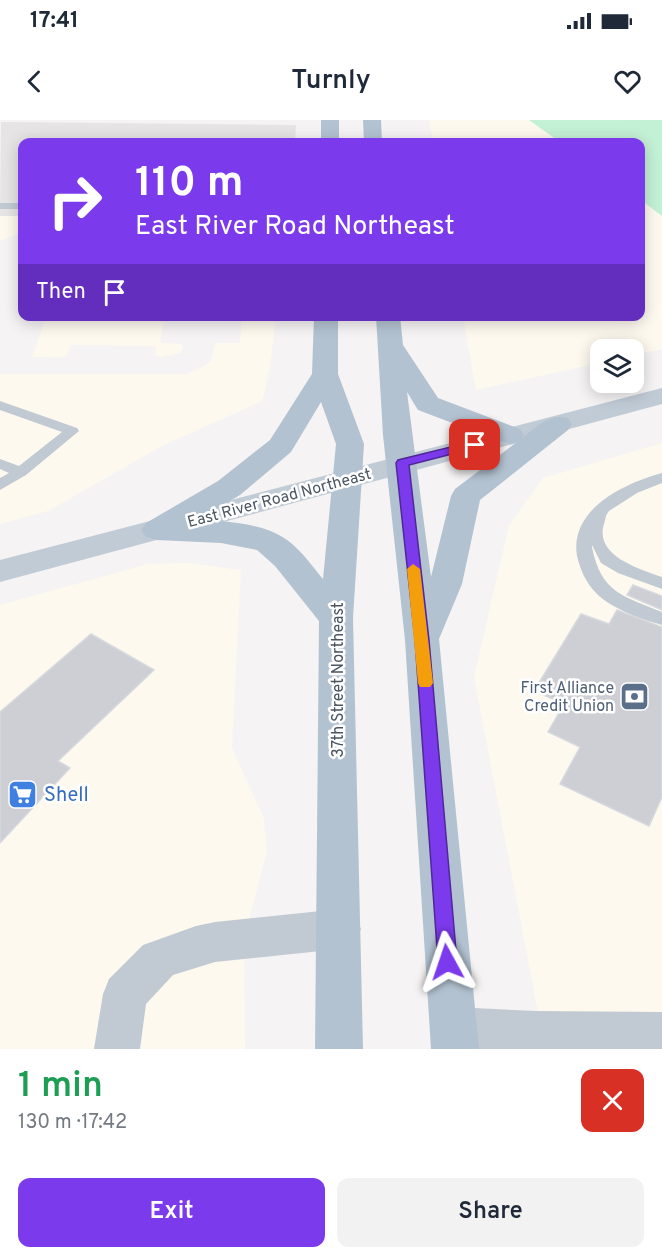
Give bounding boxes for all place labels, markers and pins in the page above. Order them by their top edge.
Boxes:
pin [449,419,500,470]
place label: First Alliance Credit Union [520,679,614,717]
bank icon: First Alliance Credit Union [619,680,651,712]
supermarket icon: Shell [7,778,39,810]
place label: Shell [44,783,89,809]

